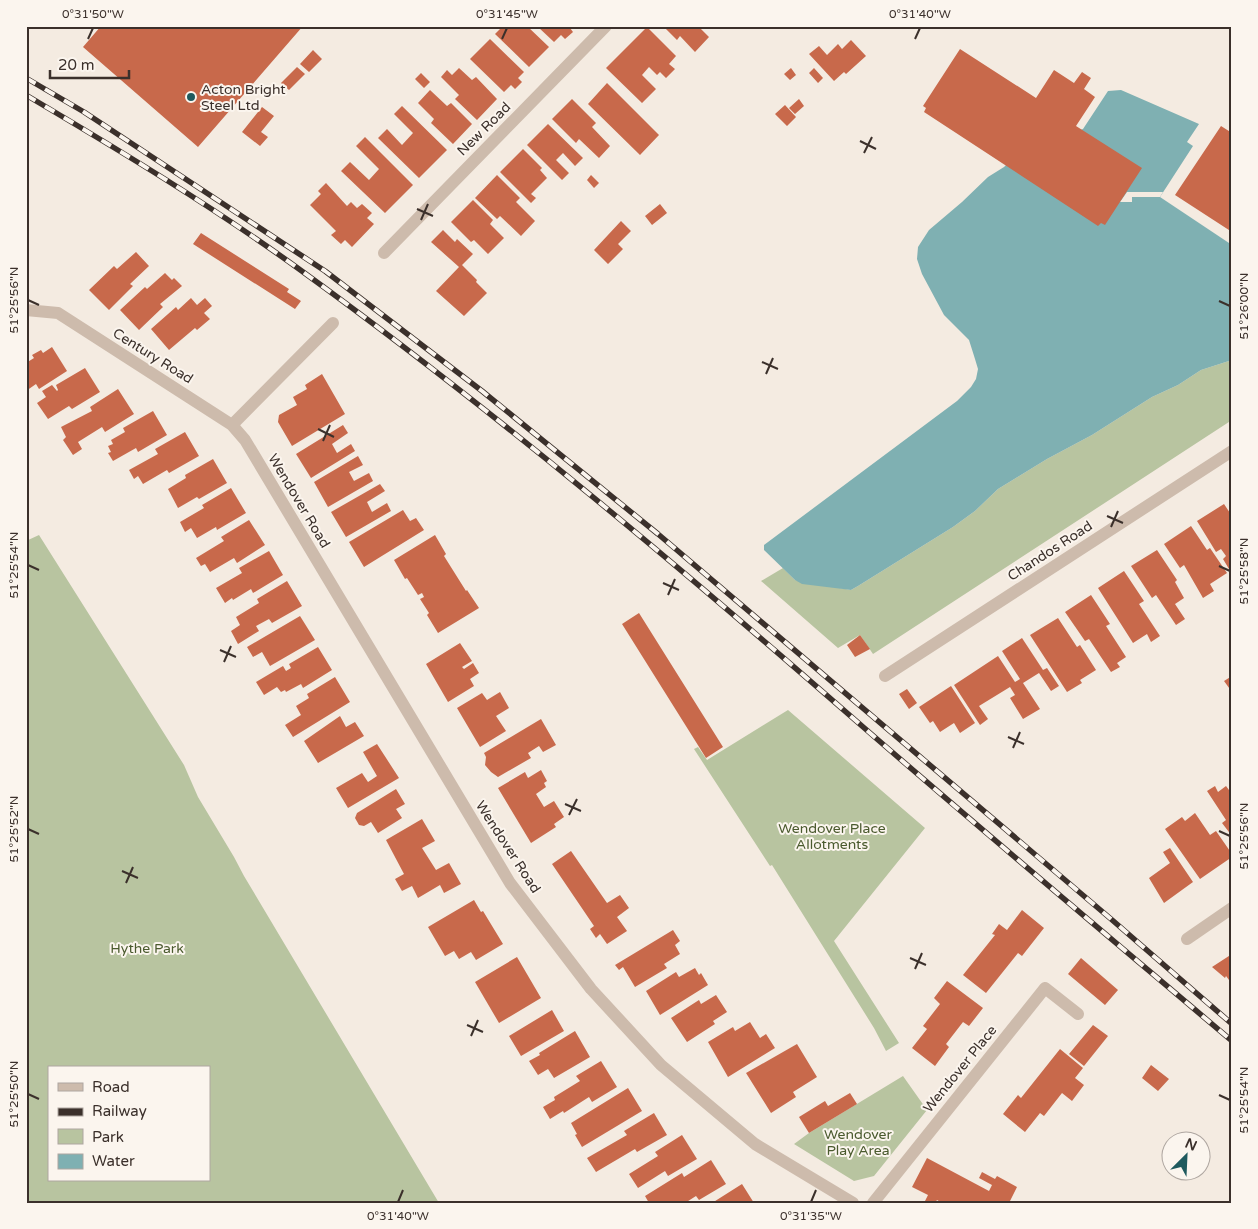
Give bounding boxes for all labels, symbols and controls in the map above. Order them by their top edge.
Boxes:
text: 0°31'50"W [62,7,124,21]
text: 0°31'45"W [476,7,538,21]
text: 0°31'40"W [889,7,951,21]
scale bar [50,48,129,80]
text: 20 m [58,56,95,74]
place label: Acton Bright Steel Ltd [201,81,286,114]
marker: Acton Bright Steel Ltd [185,91,197,103]
street label: New Road [454,99,514,159]
text: 51°25'56"N [7,267,21,334]
text: 51°26'00"N [1237,273,1251,340]
street label: Century Road [110,325,196,387]
street label: Wendover Road [264,451,334,551]
street label: Chandos Road [1004,517,1096,585]
text: 51°25'54"N [7,532,21,599]
text: 51°25'58"N [1237,538,1251,605]
text: 51°25'52"N [7,796,21,863]
street label: Wendover Road [472,798,544,896]
text: 51°25'56"N [1237,803,1251,870]
park label: Wendover Place Allotments [778,820,886,853]
park label: Hythe Park [110,940,184,957]
street label: Wendover Place [920,1022,1000,1116]
text: 51°25'50"N [7,1061,21,1128]
legend [48,1066,210,1182]
text: 51°25'54"N [1237,1067,1251,1134]
text: Road [92,1078,130,1096]
text: Railway [92,1102,147,1120]
park label: Wendover Play Area [824,1126,893,1159]
text: Park [92,1128,124,1146]
north arrow [1160,1132,1210,1182]
text: N [1182,1135,1200,1155]
text: Water [92,1152,135,1170]
text: 0°31'40"W [367,1209,429,1223]
text: 0°31'35"W [780,1209,842,1223]

